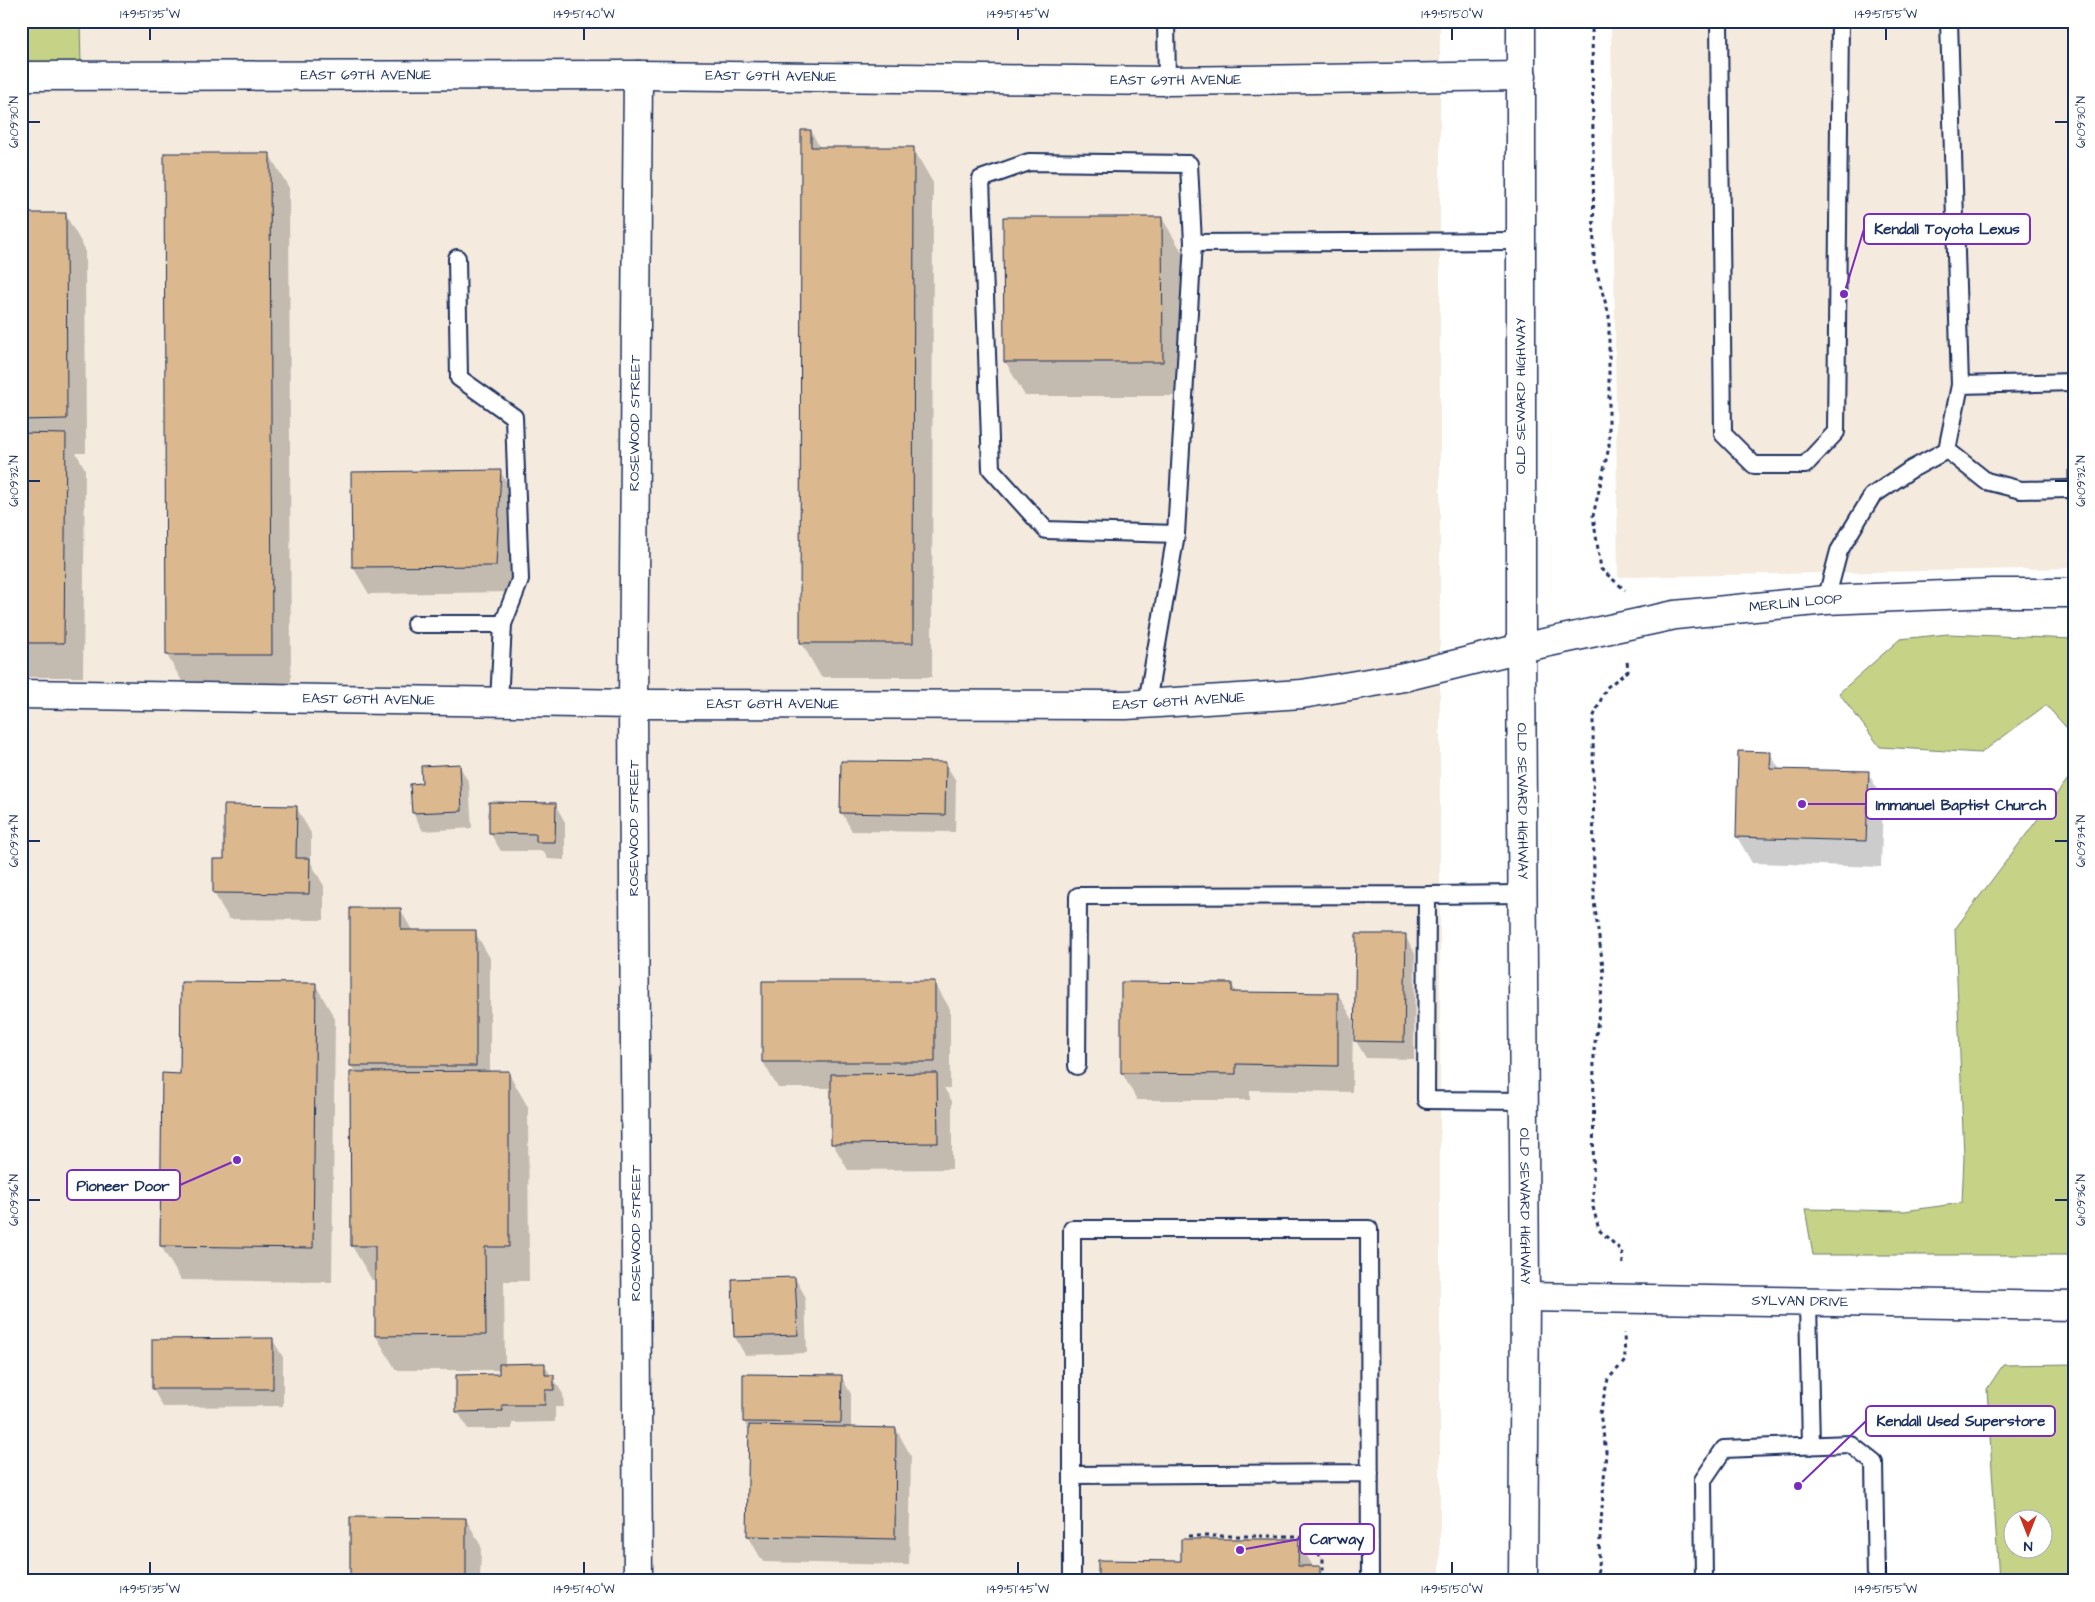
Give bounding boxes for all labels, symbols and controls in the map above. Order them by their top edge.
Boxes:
text: 149°51'35"W [120,6,181,23]
text: 149°51'40"W [553,6,615,23]
text: 149°51'45"W [987,6,1050,23]
text: 149°51'50"W [1421,6,1483,23]
text: 149°51'55"W [1855,6,1918,23]
street label: EAST 69TH AVENUE [300,65,432,86]
street label: EAST 69TH AVENUE [705,66,837,87]
street label: EAST 69TH AVENUE [1110,70,1242,91]
text: 61°09'30"N [6,95,23,148]
text: 61°09'30"N [2073,95,2090,148]
callout: Kendall Toyota Lexus [1864,214,2030,244]
text: Kendall Toyota Lexus [1874,219,2020,241]
street label: OLD SEWARD HIGHWAY [1511,317,1531,474]
street label: ROSEWOOD STREET [625,355,646,491]
text: 61°09'32"N [6,455,23,507]
text: 61°09'32"N [2073,455,2090,507]
street label: MERLIN LOOP [1748,589,1843,618]
street label: EAST 68TH AVENUE [1113,688,1246,715]
street label: EAST 68TH AVENUE [303,689,436,711]
street label: EAST 68TH AVENUE [707,694,840,714]
street label: OLD SEWARD HIGHWAY [1511,723,1532,880]
street label: ROSEWOOD STREET [624,760,644,896]
callout: Immanuel Baptist Church [1866,789,2056,819]
text: Immanuel Baptist Church [1876,795,2047,816]
text: 61°09'34"N [6,814,23,867]
text: 61°09'34"N [2073,814,2090,867]
street label: OLD SEWARD HIGHWAY [1514,1128,1535,1285]
street label: ROSEWOOD STREET [626,1165,646,1301]
callout: Pioneer Door [67,1170,180,1200]
text: 61°09'36"N [6,1174,23,1226]
text: 61°09'36"N [2073,1174,2090,1226]
text: Pioneer Door [76,1176,170,1197]
street label: SYLVAN DRIVE [1752,1291,1849,1312]
callout: Kendall Used Superstore [1866,1406,2055,1436]
text: Kendall Used Superstore [1877,1411,2045,1432]
north arrow [2002,1510,2052,1560]
callout: Carway [1300,1524,1374,1554]
text: Carway [1310,1529,1365,1551]
text: N [2023,1536,2032,1556]
text: 149°51'35"W [120,1581,181,1598]
text: 149°51'40"W [553,1581,615,1598]
text: 149°51'45"W [987,1581,1050,1598]
text: 149°51'50"W [1421,1581,1483,1598]
text: 149°51'55"W [1855,1581,1918,1598]

